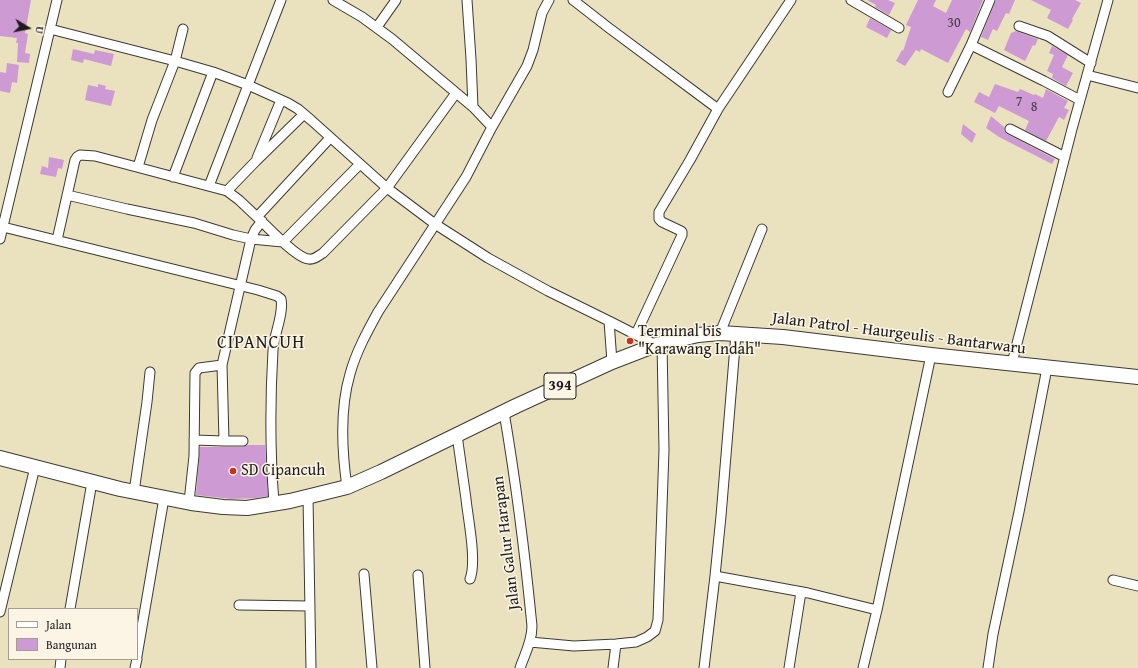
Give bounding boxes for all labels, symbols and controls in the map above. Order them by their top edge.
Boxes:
north arrow [8,8,48,48]
house number: 30 [947,15,961,31]
text: U [31,25,48,35]
house number: 7 [1016,94,1022,110]
house number: 8 [1031,99,1037,115]
street label: Jalan Patrol - Haurgeulis - Bantarwaru [771,309,1027,359]
place label: Terminal bis "Karawang Indah" [638,322,761,360]
district label: CIPANCUH [217,332,305,354]
marker: Terminal bis "Karawang Indah" [625,336,635,346]
road number: 394 [544,373,576,399]
place label: SD Cipancuh [241,461,325,481]
marker: SD Cipancuh [228,466,238,476]
street label: Jalan Galur Harapan [489,475,525,611]
legend [8,608,138,660]
text: Jalan [46,616,71,633]
text: Bangunan [46,636,97,653]

